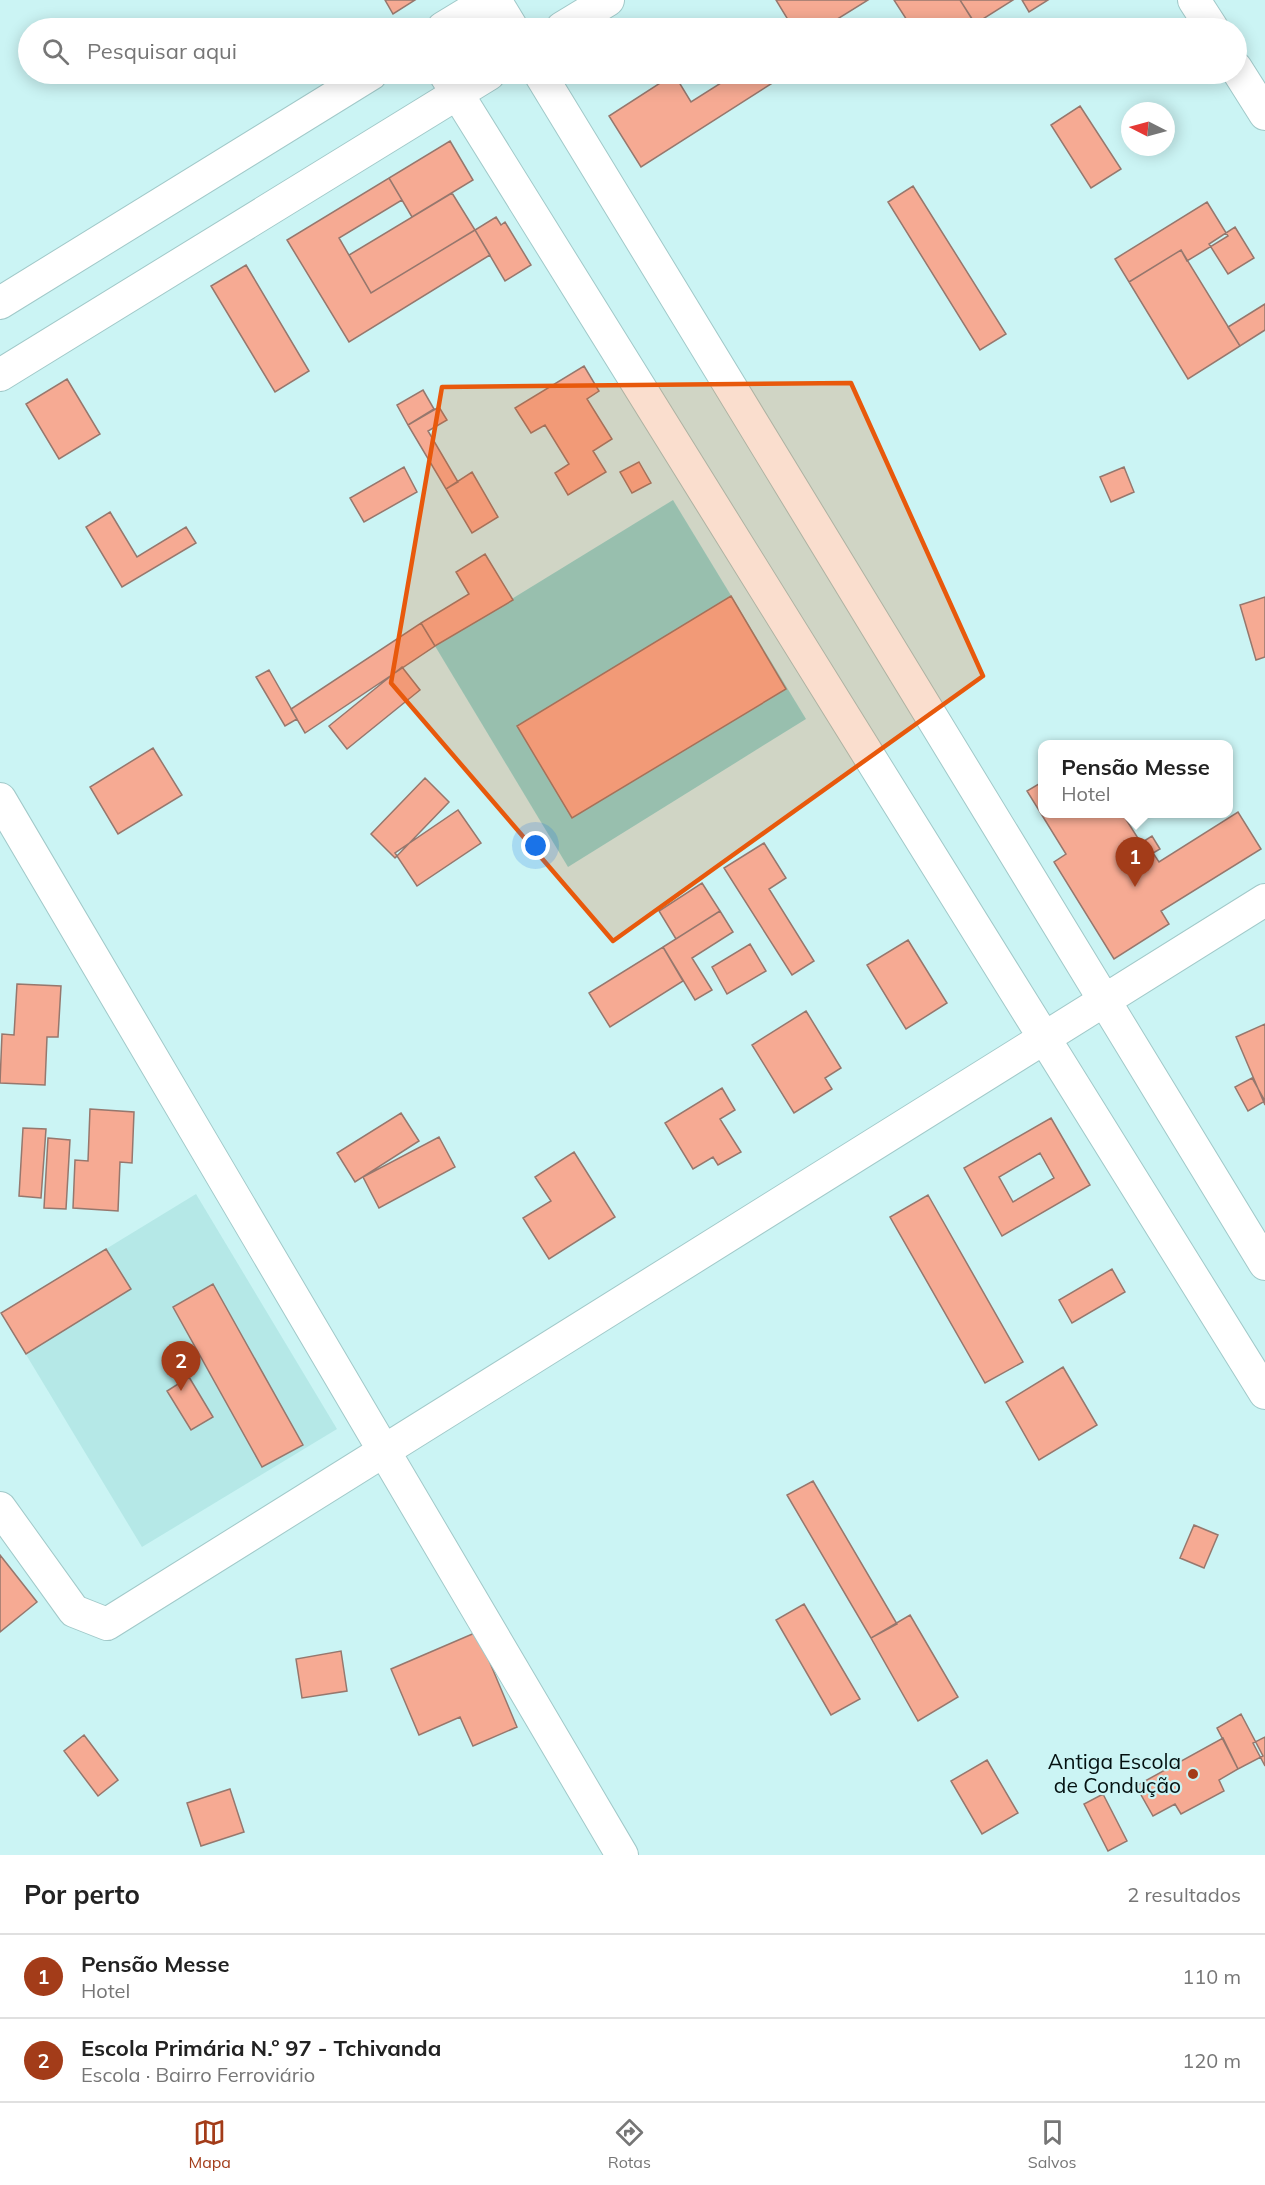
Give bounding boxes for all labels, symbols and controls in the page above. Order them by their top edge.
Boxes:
search box [18,18,1247,84]
icon: search [39,35,72,68]
text: Pesquisar aqui [87,37,237,65]
north arrow [1121,102,1175,156]
popup [1038,740,1233,818]
text: Pensão Messe [1061,753,1210,781]
text: Hotel [1061,781,1110,806]
your location [521,831,550,860]
pin: 1 [1116,838,1154,887]
pin: 2 [162,1342,201,1391]
place label: Antiga Escola de Condução [1048,1748,1181,1798]
marker: Antiga Escola de Condução [1186,1767,1200,1781]
text: Por perto [24,1878,140,1911]
text: 2 resultados [1127,1882,1241,1907]
text: Pensão Messe [81,1950,229,1978]
text: 1 [38,1964,50,1989]
text: 110 m [1182,1964,1241,1989]
text: Hotel [81,1978,130,2003]
text: Escola Primária N.º 97 - Tchivanda [81,2034,441,2062]
text: 2 [38,2048,50,2073]
text: 120 m [1182,2048,1241,2073]
text: Escola · Bairro Ferroviário [81,2062,315,2087]
tab: Mapa [188,2116,231,2172]
tab: Rotas [608,2116,651,2172]
tab: Salvos [1028,2116,1077,2172]

